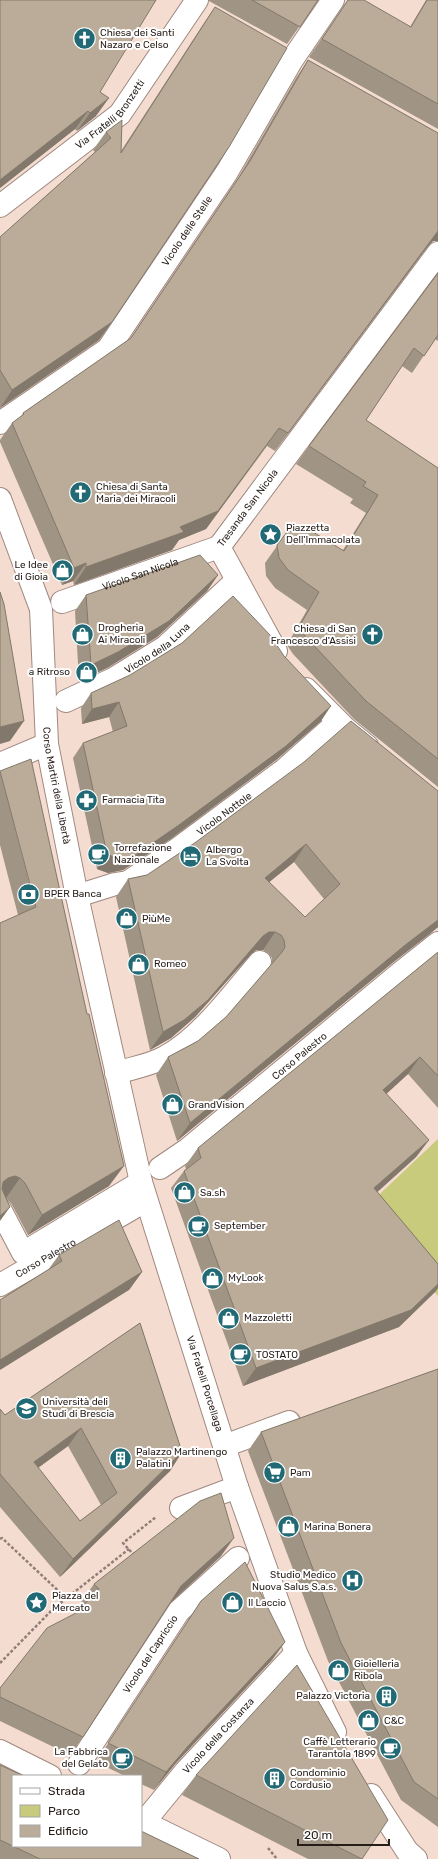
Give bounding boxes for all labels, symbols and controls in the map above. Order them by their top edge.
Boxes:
church icon: Chiesa dei Santi Nazaro e Celso [71,26,97,52]
place label: Chiesa dei Santi Nazaro e Celso [100,27,174,51]
street label: Via Fratelli Bronzetti [73,78,147,152]
street label: Vicolo delle Stelle [160,194,215,268]
street label: Tresanda San Nicola [215,467,281,549]
church icon: Chiesa di Santa Maria dei Miracoli [67,480,93,506]
place label: Chiesa di Santa Maria dei Miracoli [96,481,176,505]
place icon: Piazzetta Dell'Immacolata [257,521,283,547]
place label: Piazzetta Dell'Immacolata [286,522,360,546]
street label: Vicolo San Nicola [101,556,180,593]
shop icon: Le Idee di Gioia [50,558,76,584]
place label: Le Idee di Gioia [14,559,48,583]
shop icon: Drogheria Ai Miracoli [70,621,96,647]
street label: Vicolo della Luna [123,621,193,676]
place label: Drogheria Ai Miracoli [98,622,145,646]
church icon: Chiesa di San Francesco d'Assisi [359,622,385,648]
place label: Chiesa di San Francesco d'Assisi [271,623,356,647]
shop icon: a Ritroso [73,659,99,685]
place label: a Ritroso [29,666,70,678]
street label: Corso Martiri della Libertà [40,727,73,845]
pharmacy icon: Farmacia Tita [73,787,99,813]
street label: Vicolo Nottole [195,790,255,838]
place label: Farmacia Tita [102,794,165,806]
cafe icon: Torrefazione Nazionale [85,841,111,867]
place label: Torrefazione Nazionale [114,842,172,866]
hotel icon: Albergo La Svolta [177,843,203,869]
place label: Albergo La Svolta [206,844,249,868]
bank icon: BPER Banca [15,881,41,907]
place label: BPER Banca [44,888,101,900]
shop icon: PiùMe [114,906,140,932]
place label: PiùMe [142,913,171,925]
shop icon: Romeo [125,951,151,977]
place label: Romeo [154,958,187,970]
street label: Corso Palestro [270,1030,330,1083]
shop icon: GrandVision [160,1092,186,1118]
place label: GrandVision [188,1099,244,1111]
shop icon: Sa.sh [172,1180,198,1206]
place label: Sa.sh [200,1187,225,1199]
cafe icon: September [185,1213,211,1239]
place label: September [214,1220,266,1232]
street label: Corso Palestro [13,1236,78,1281]
shop icon: MyLook [199,1265,225,1291]
place label: MyLook [228,1272,264,1284]
shop icon: Mazzoletti [215,1305,241,1331]
place label: Mazzoletti [244,1312,292,1324]
street label: Via Fratelli Porcellaga [184,1334,225,1433]
cafe icon: TOSTATO [228,1342,254,1368]
place label: TOSTATO [256,1349,298,1361]
school or university icon: Università deli Studi di Brescia [13,1395,39,1421]
place label: Università deli Studi di Brescia [42,1396,114,1420]
building icon: Palazzo Martinengo Palatini [107,1445,133,1471]
place label: Palazzo Martinengo Palatini [136,1446,227,1470]
supermarket icon: Pam [262,1460,288,1486]
place label: Pam [290,1467,311,1479]
shop icon: Marina Bonera [275,1514,301,1540]
place label: Marina Bonera [304,1521,371,1533]
hospital icon: Studio Medico Nuova Salus S.a.s. [339,1568,365,1594]
place label: Studio Medico Nuova Salus S.a.s. [252,1569,336,1593]
place icon: Piazza del Mercato [24,1589,50,1615]
place label: Piazza del Mercato [52,1590,99,1614]
shop icon: Il Laccio [219,1590,245,1616]
place label: Il Laccio [248,1597,286,1609]
street label: Vicolo del Capriccio [121,1613,181,1696]
shop icon: Gioielleria Ribola [325,1657,351,1683]
place label: Gioielleria Ribola [354,1658,399,1682]
building icon: Palazzo Victoria [373,1683,399,1709]
place label: Palazzo Victoria [296,1690,370,1702]
street label: Vicolo della Costanza [181,1696,257,1776]
shop icon: C&C [355,1708,381,1734]
place label: C&C [384,1715,405,1727]
cafe icon: Caffè Letterario Tarantola 1899 [378,1735,404,1761]
place label: Caffè Letterario Tarantola 1899 [303,1736,376,1760]
cafe icon: La Fabbrica del Gelato [110,1745,136,1771]
place label: La Fabbrica del Gelato [54,1746,108,1770]
building icon: Condominio Cordusio [262,1766,288,1792]
place label: Condominio Cordusio [290,1767,346,1791]
legend [12,1775,142,1847]
text: Strada [48,1784,85,1798]
text: Parco [48,1804,80,1818]
scale bar [298,1821,389,1847]
text: Edificio [48,1824,88,1838]
text: 20 m [304,1828,332,1842]

